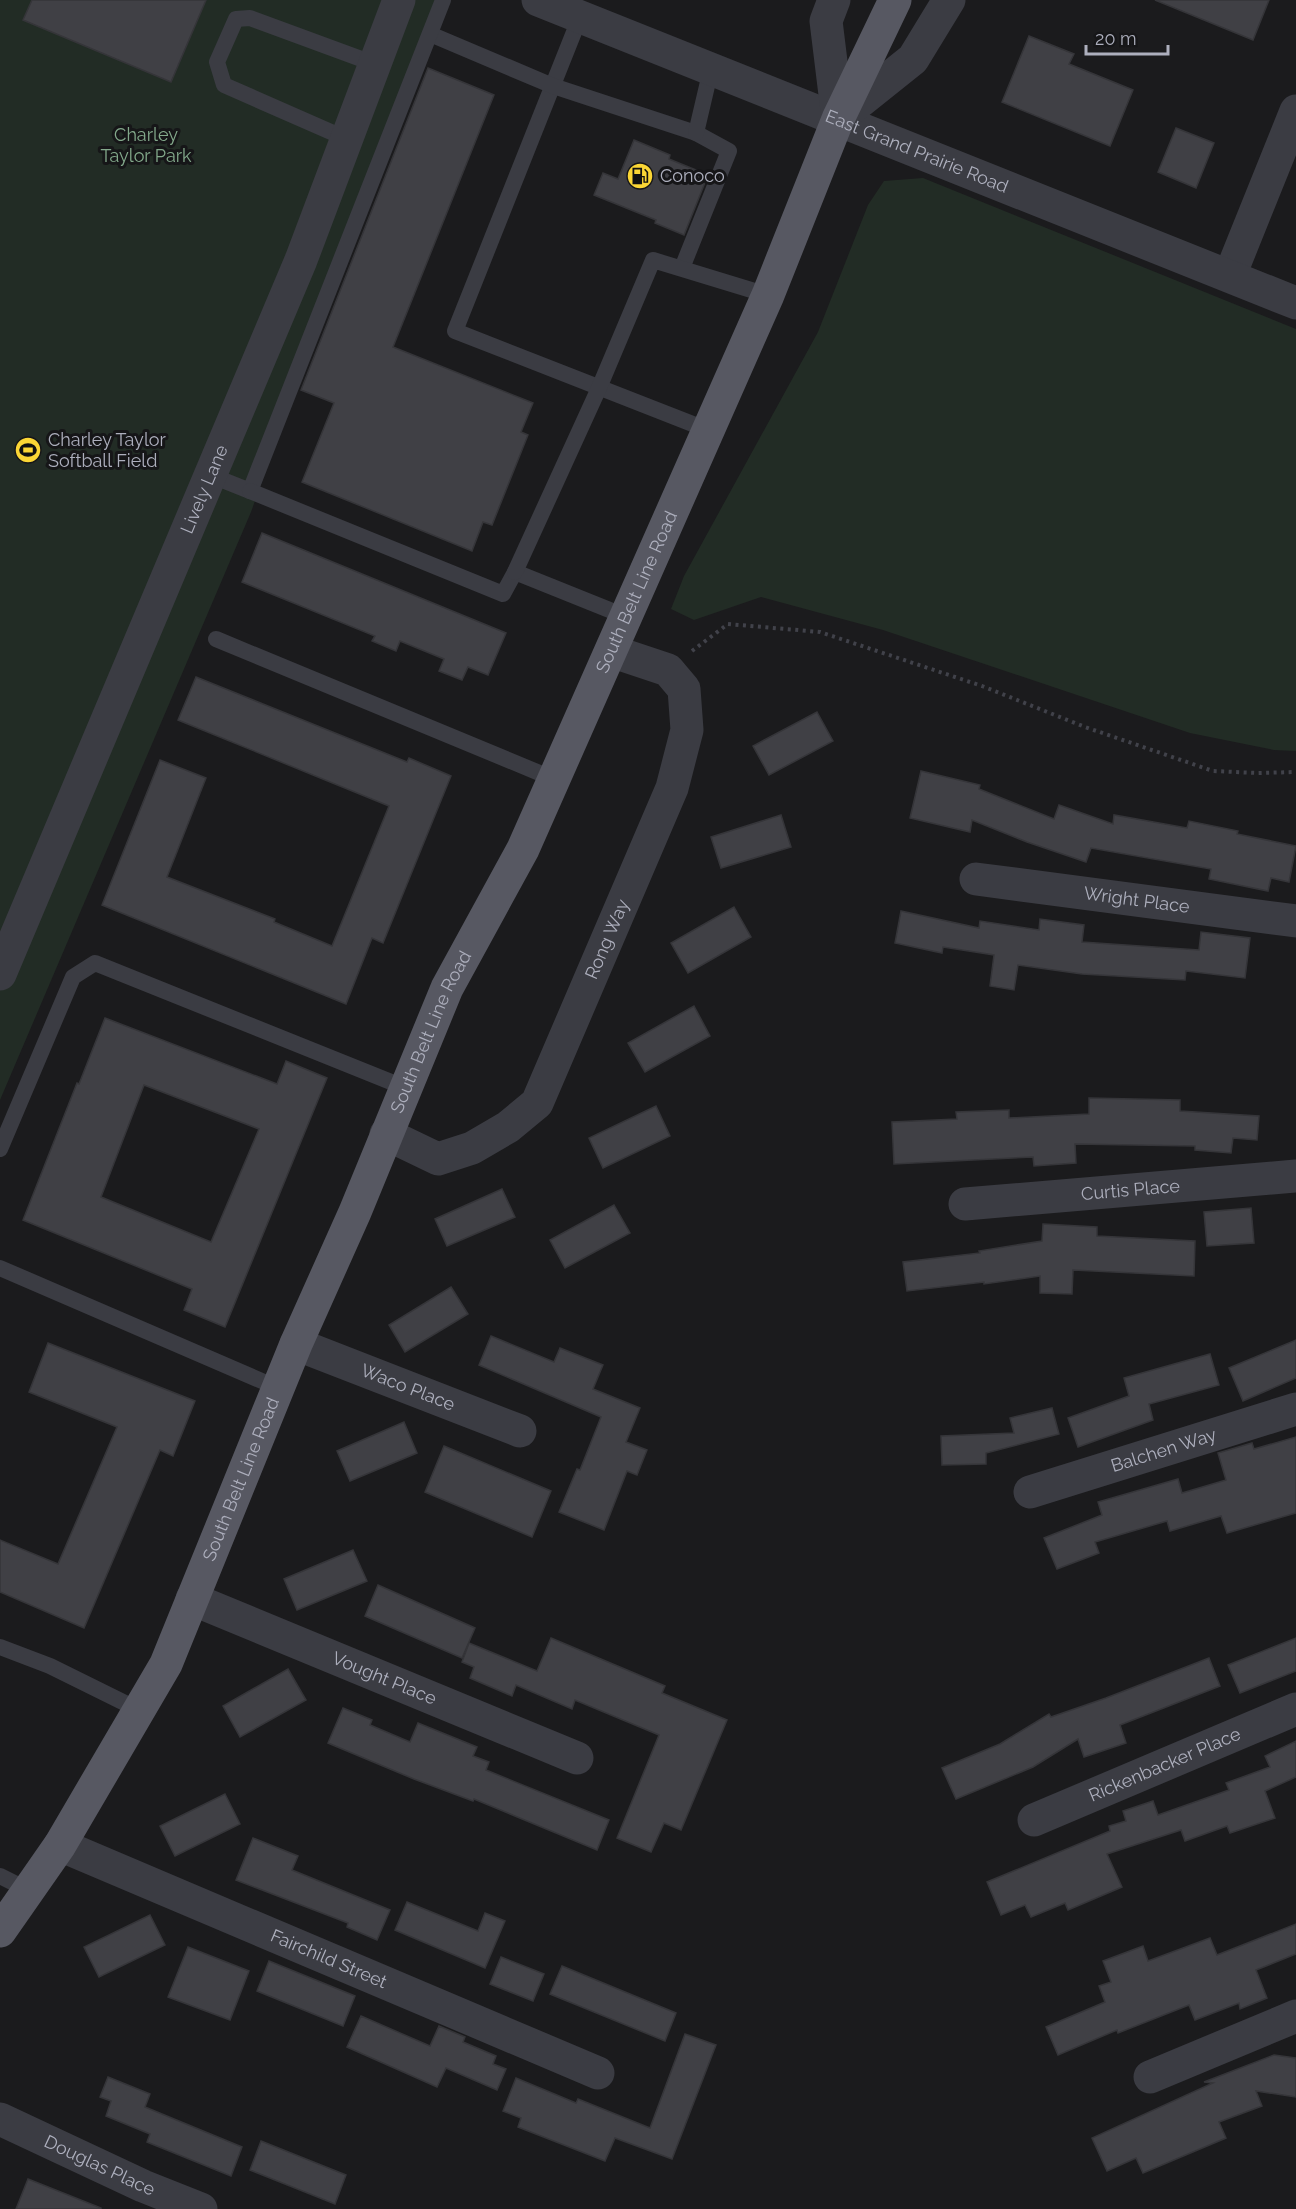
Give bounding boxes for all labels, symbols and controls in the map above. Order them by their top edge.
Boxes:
scale bar [1086,18,1168,56]
text: 20 m [1095,28,1137,49]
street label: East Grand Prairie Road [823,105,1012,197]
park label: Charley Taylor Park [100,124,192,166]
fuel station icon: Conoco [625,161,655,191]
place label: Conoco [660,165,725,186]
place label: Charley Taylor Softball Field [48,429,166,471]
sports icon: Charley Taylor Softball Field [13,435,43,465]
street label: Lively Lane [176,441,232,537]
street label: South Belt Line Road [591,508,681,676]
street label: Wright Place [1082,882,1191,917]
street label: Rong Way [580,896,633,982]
street label: South Belt Line Road [386,947,475,1116]
street label: Curtis Place [1080,1175,1181,1204]
street label: Waco Place [358,1359,458,1415]
street label: South Belt Line Road [198,1394,283,1564]
street label: Balchen Way [1108,1423,1219,1476]
street label: Vought Place [329,1647,440,1709]
street label: Rickenbacker Place [1085,1723,1244,1806]
street label: Fairchild Street [268,1925,390,1992]
street label: Douglas Place [41,2130,159,2200]

